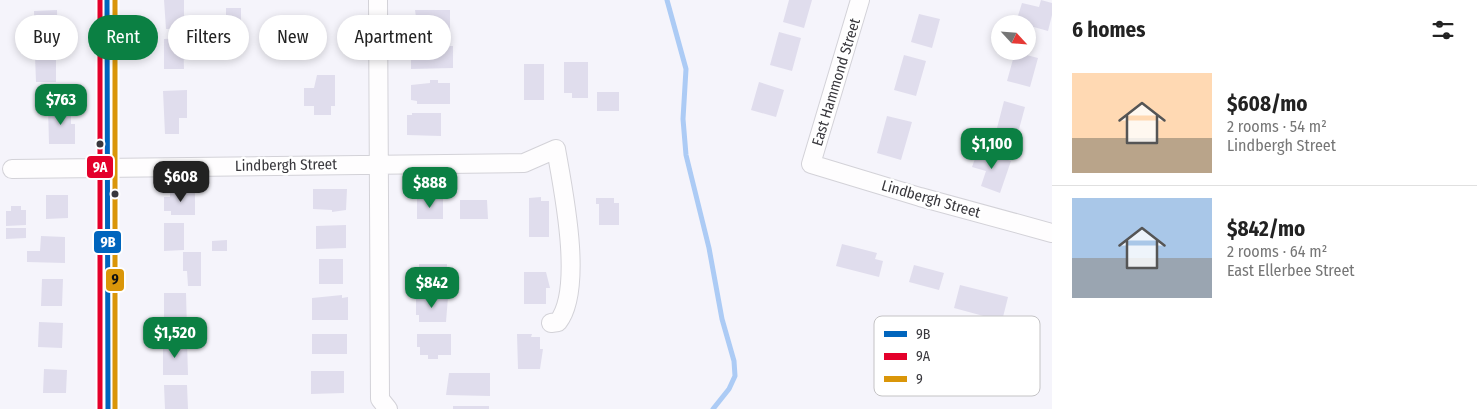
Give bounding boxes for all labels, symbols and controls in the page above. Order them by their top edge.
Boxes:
chip: Buy [15,15,78,60]
chip: Rent [88,15,158,60]
chip: Filters [168,15,249,60]
chip: New [259,15,327,60]
chip: Apartment [337,15,451,60]
north arrow [991,15,1036,60]
map controls [991,15,1036,60]
street label: East Hammond Street [808,16,864,148]
icon: filters [1429,16,1457,44]
text: 6 homes [1072,17,1145,43]
pin: $763 [31,84,91,126]
text: $763 [46,90,76,109]
text: $608/mo [1227,91,1307,117]
icon: home [1112,93,1172,153]
text: 2 rooms · 54 m² [1227,117,1327,136]
pin: $1,100 [951,128,1033,170]
text: $1,100 [972,134,1012,153]
text: Lindbergh Street [1227,136,1336,155]
unlabelled marker [95,139,105,149]
line badge: 9A [86,155,114,179]
street label: Lindbergh Street [235,155,337,175]
text: 9A [93,159,108,176]
pin: $608 [151,160,211,203]
pin: $888 [400,166,460,209]
text: $608 [164,167,198,186]
text: $888 [413,173,447,192]
street label: Lindbergh Street [879,176,983,222]
unlabelled marker [110,189,120,199]
text: $842/mo [1227,216,1305,242]
icon: home [1112,218,1172,278]
line badge: 9B [93,230,122,254]
text: 9B [100,234,116,251]
text: 2 rooms · 64 m² [1227,242,1327,261]
text: East Ellerbee Street [1227,261,1355,280]
pin: $842 [402,266,462,309]
line badge: 9 [105,268,125,292]
text: 9 [111,271,119,288]
text: $842 [416,273,448,292]
pin: $1,520 [134,316,216,359]
legend [874,316,1040,396]
text: $1,520 [154,323,196,342]
text: 9B [916,326,931,343]
text: 9A [916,348,931,365]
text: 9 [916,371,923,388]

